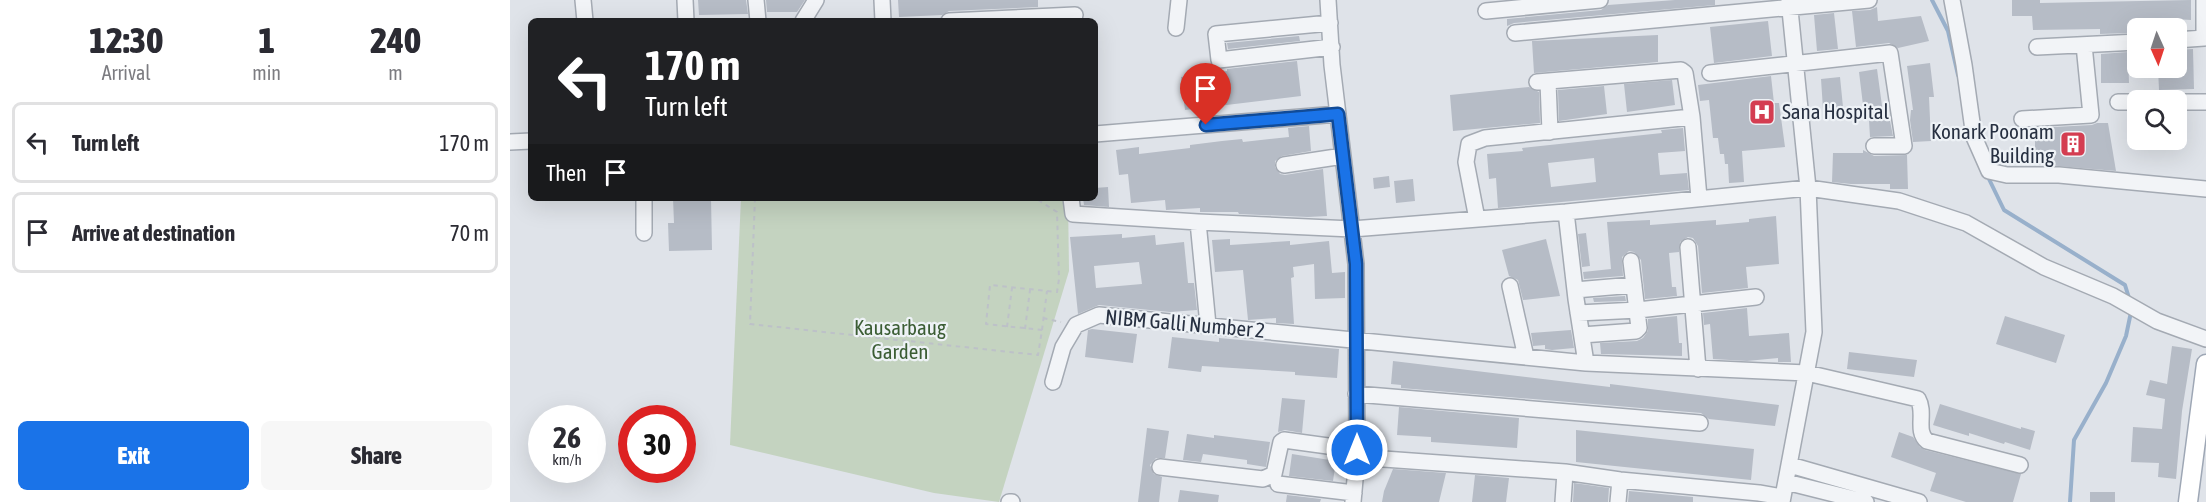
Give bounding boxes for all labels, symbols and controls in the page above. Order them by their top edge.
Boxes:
north arrow [2127,18,2187,78]
map controls [2127,18,2187,150]
text: 12:30 [89,19,163,61]
text: 1 [258,19,275,61]
text: 240 [370,19,421,61]
text: 170 m [645,41,740,89]
icon: left [546,42,624,120]
text: Arrival [102,61,151,84]
text: min [252,61,281,84]
text: m [388,61,403,84]
pin [1180,63,1231,125]
icon: arrive [1189,72,1222,105]
button: search [2127,90,2187,150]
text: Turn left [645,91,728,122]
hospital icon: Sana Hospital [1747,97,1777,127]
place label: Sana Hospital [1782,99,1889,123]
place label: Konark Poonam Building [1931,119,2054,167]
icon: left [21,126,54,159]
building icon: Konark Poonam Building [2058,129,2088,159]
text: Turn left [72,130,139,156]
text: 170 m [439,130,489,156]
icon: arrive [599,156,632,189]
text: Then [546,160,587,186]
icon: arrive [21,216,54,249]
text: Arrive at destination [72,220,235,246]
text: 70 m [449,220,489,246]
street label: NIBM Galli Number 2 [1104,304,1266,342]
park label: Kausarbaug Garden [854,315,946,363]
speed limit sign: 30 [618,405,696,483]
position arrow [1325,418,1389,482]
text: 26 [553,420,581,454]
button: Exit [18,421,249,490]
button: Share [261,421,492,490]
text: km/h [552,451,582,468]

